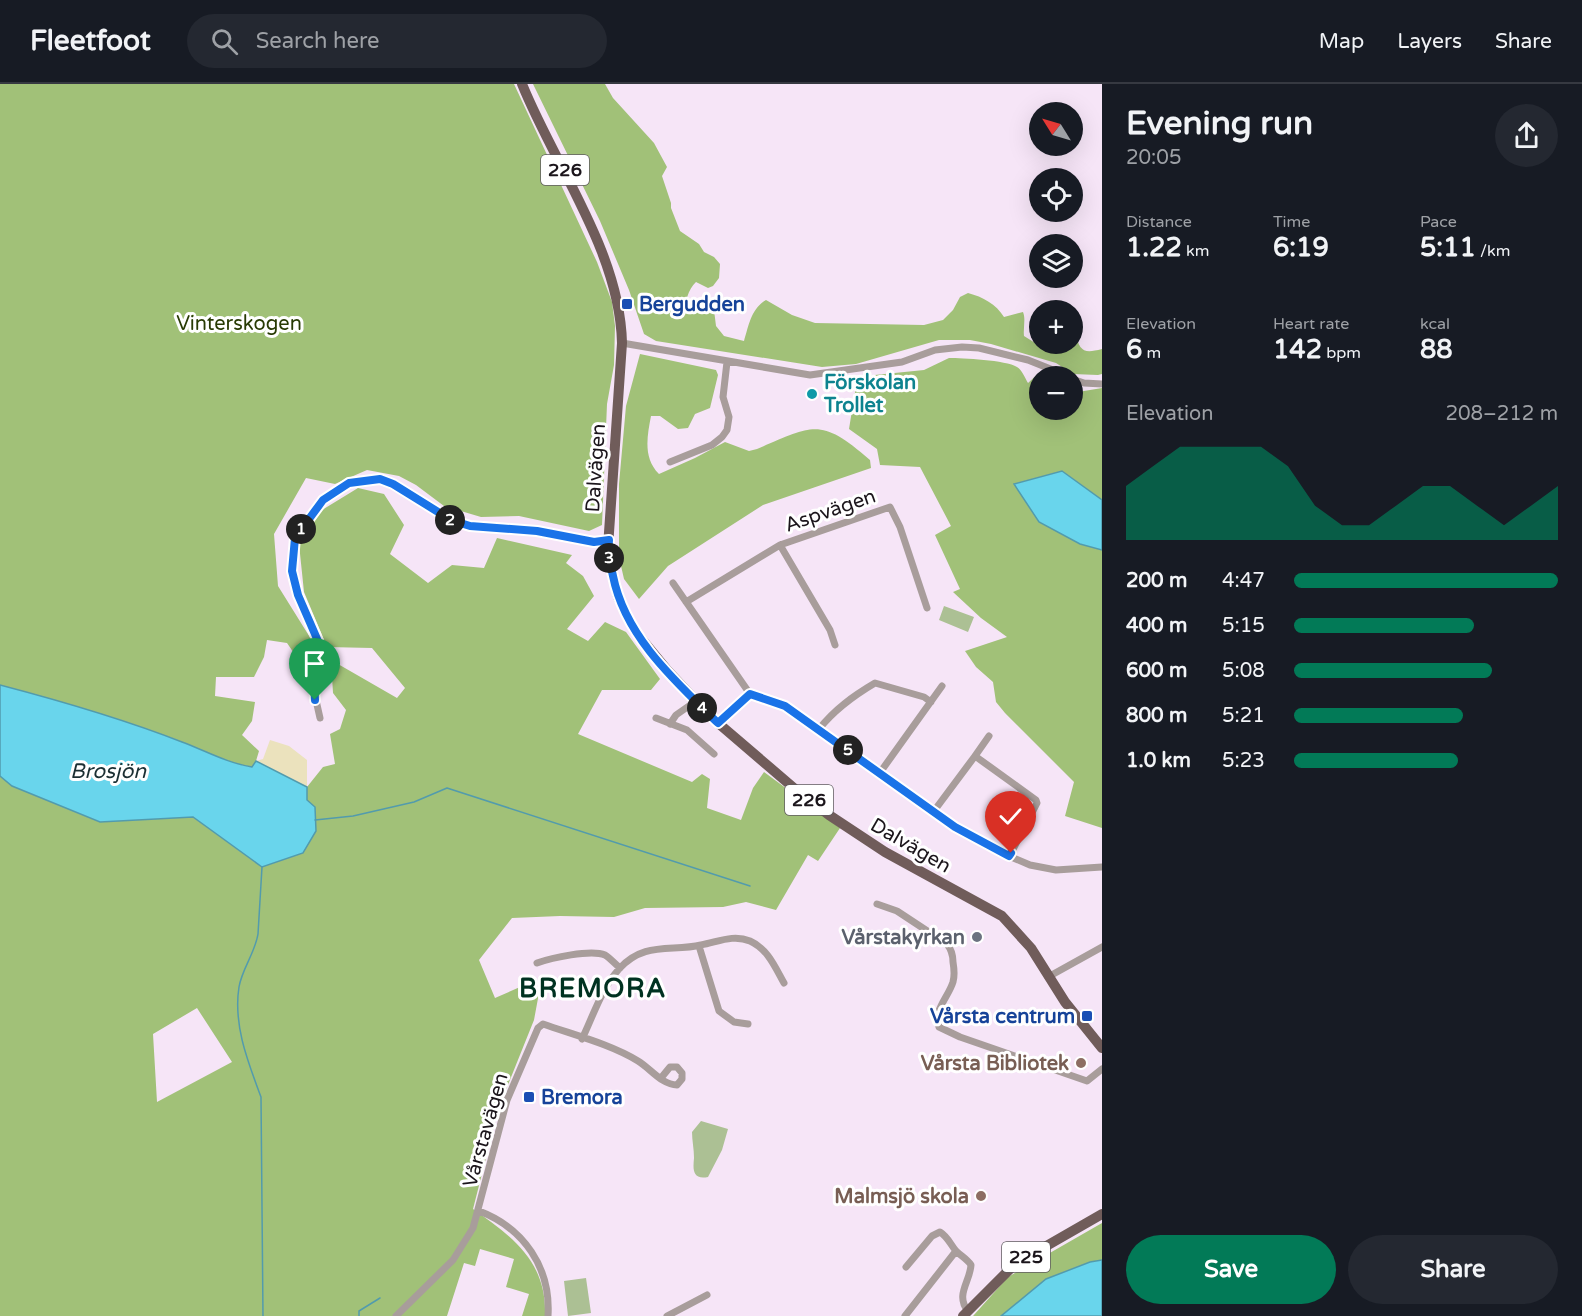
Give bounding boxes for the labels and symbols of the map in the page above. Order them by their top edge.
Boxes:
north arrow [1029,102,1083,156]
road number: 226 [541,155,589,185]
place label: Bergudden [639,293,745,317]
marker: Bergudden [620,297,634,311]
park label: Vinterskogen [176,312,302,336]
place label: Förskolan Trollet [823,371,916,418]
marker: Förskolan Trollet [805,387,819,401]
street label: Dalvägen [581,423,611,513]
street label: Aspvägen [782,484,879,538]
pin: 2 [435,505,465,535]
pin: 1 [286,514,316,544]
pin: 3 [594,543,624,573]
pin [289,638,340,700]
pin: 4 [687,693,717,723]
pin: 5 [833,735,863,765]
water label: Brosjön [70,759,147,784]
road number: 226 [785,785,833,815]
pin [985,791,1036,853]
street label: Dalvägen [866,813,955,878]
place label: Vårstakyrkan [842,926,965,950]
marker: Vårstakyrkan [970,930,984,944]
district label: BREMORA [519,973,667,1004]
place label: Vårsta centrum [930,1005,1075,1029]
marker: Vårsta centrum [1080,1009,1094,1023]
place label: Vårsta Bibliotek [921,1052,1069,1076]
marker: Vårsta Bibliotek [1074,1056,1088,1070]
street label: Vårstavägen [458,1070,514,1190]
place label: Bremora [541,1086,623,1110]
marker: Bremora [522,1090,536,1104]
place label: Malmsjö skola [834,1185,969,1209]
marker: Malmsjö skola [974,1189,988,1203]
road number: 225 [1002,1242,1050,1272]

